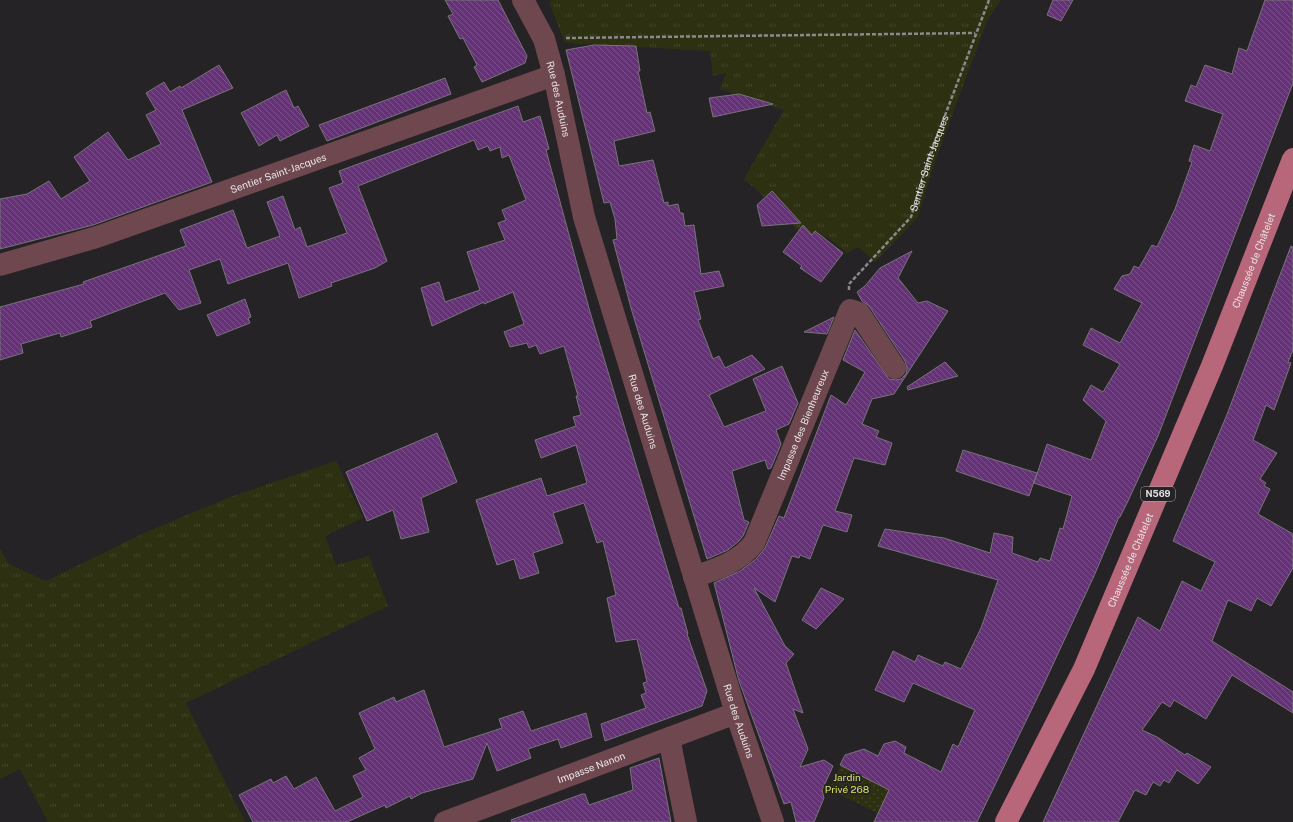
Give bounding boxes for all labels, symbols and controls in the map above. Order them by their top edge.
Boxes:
street label: Rue des Auduins [544,59,573,138]
street label: Sentier Saint-Jacques [907,113,951,213]
street label: Sentier Saint-Jacques [228,150,328,195]
street label: Chaussée de Châtelet [1229,211,1277,310]
street label: Impasse des Bienheureux [775,367,831,482]
street label: Rue des Auduins [626,372,661,450]
road number: N569 [1141,487,1175,501]
street label: Chaussée de Châtelet [1105,511,1155,609]
street label: Rue des Auduins [721,682,757,760]
street label: Impasse Nanon [556,749,627,785]
park label: Jardin Privé 268 [825,771,869,795]

